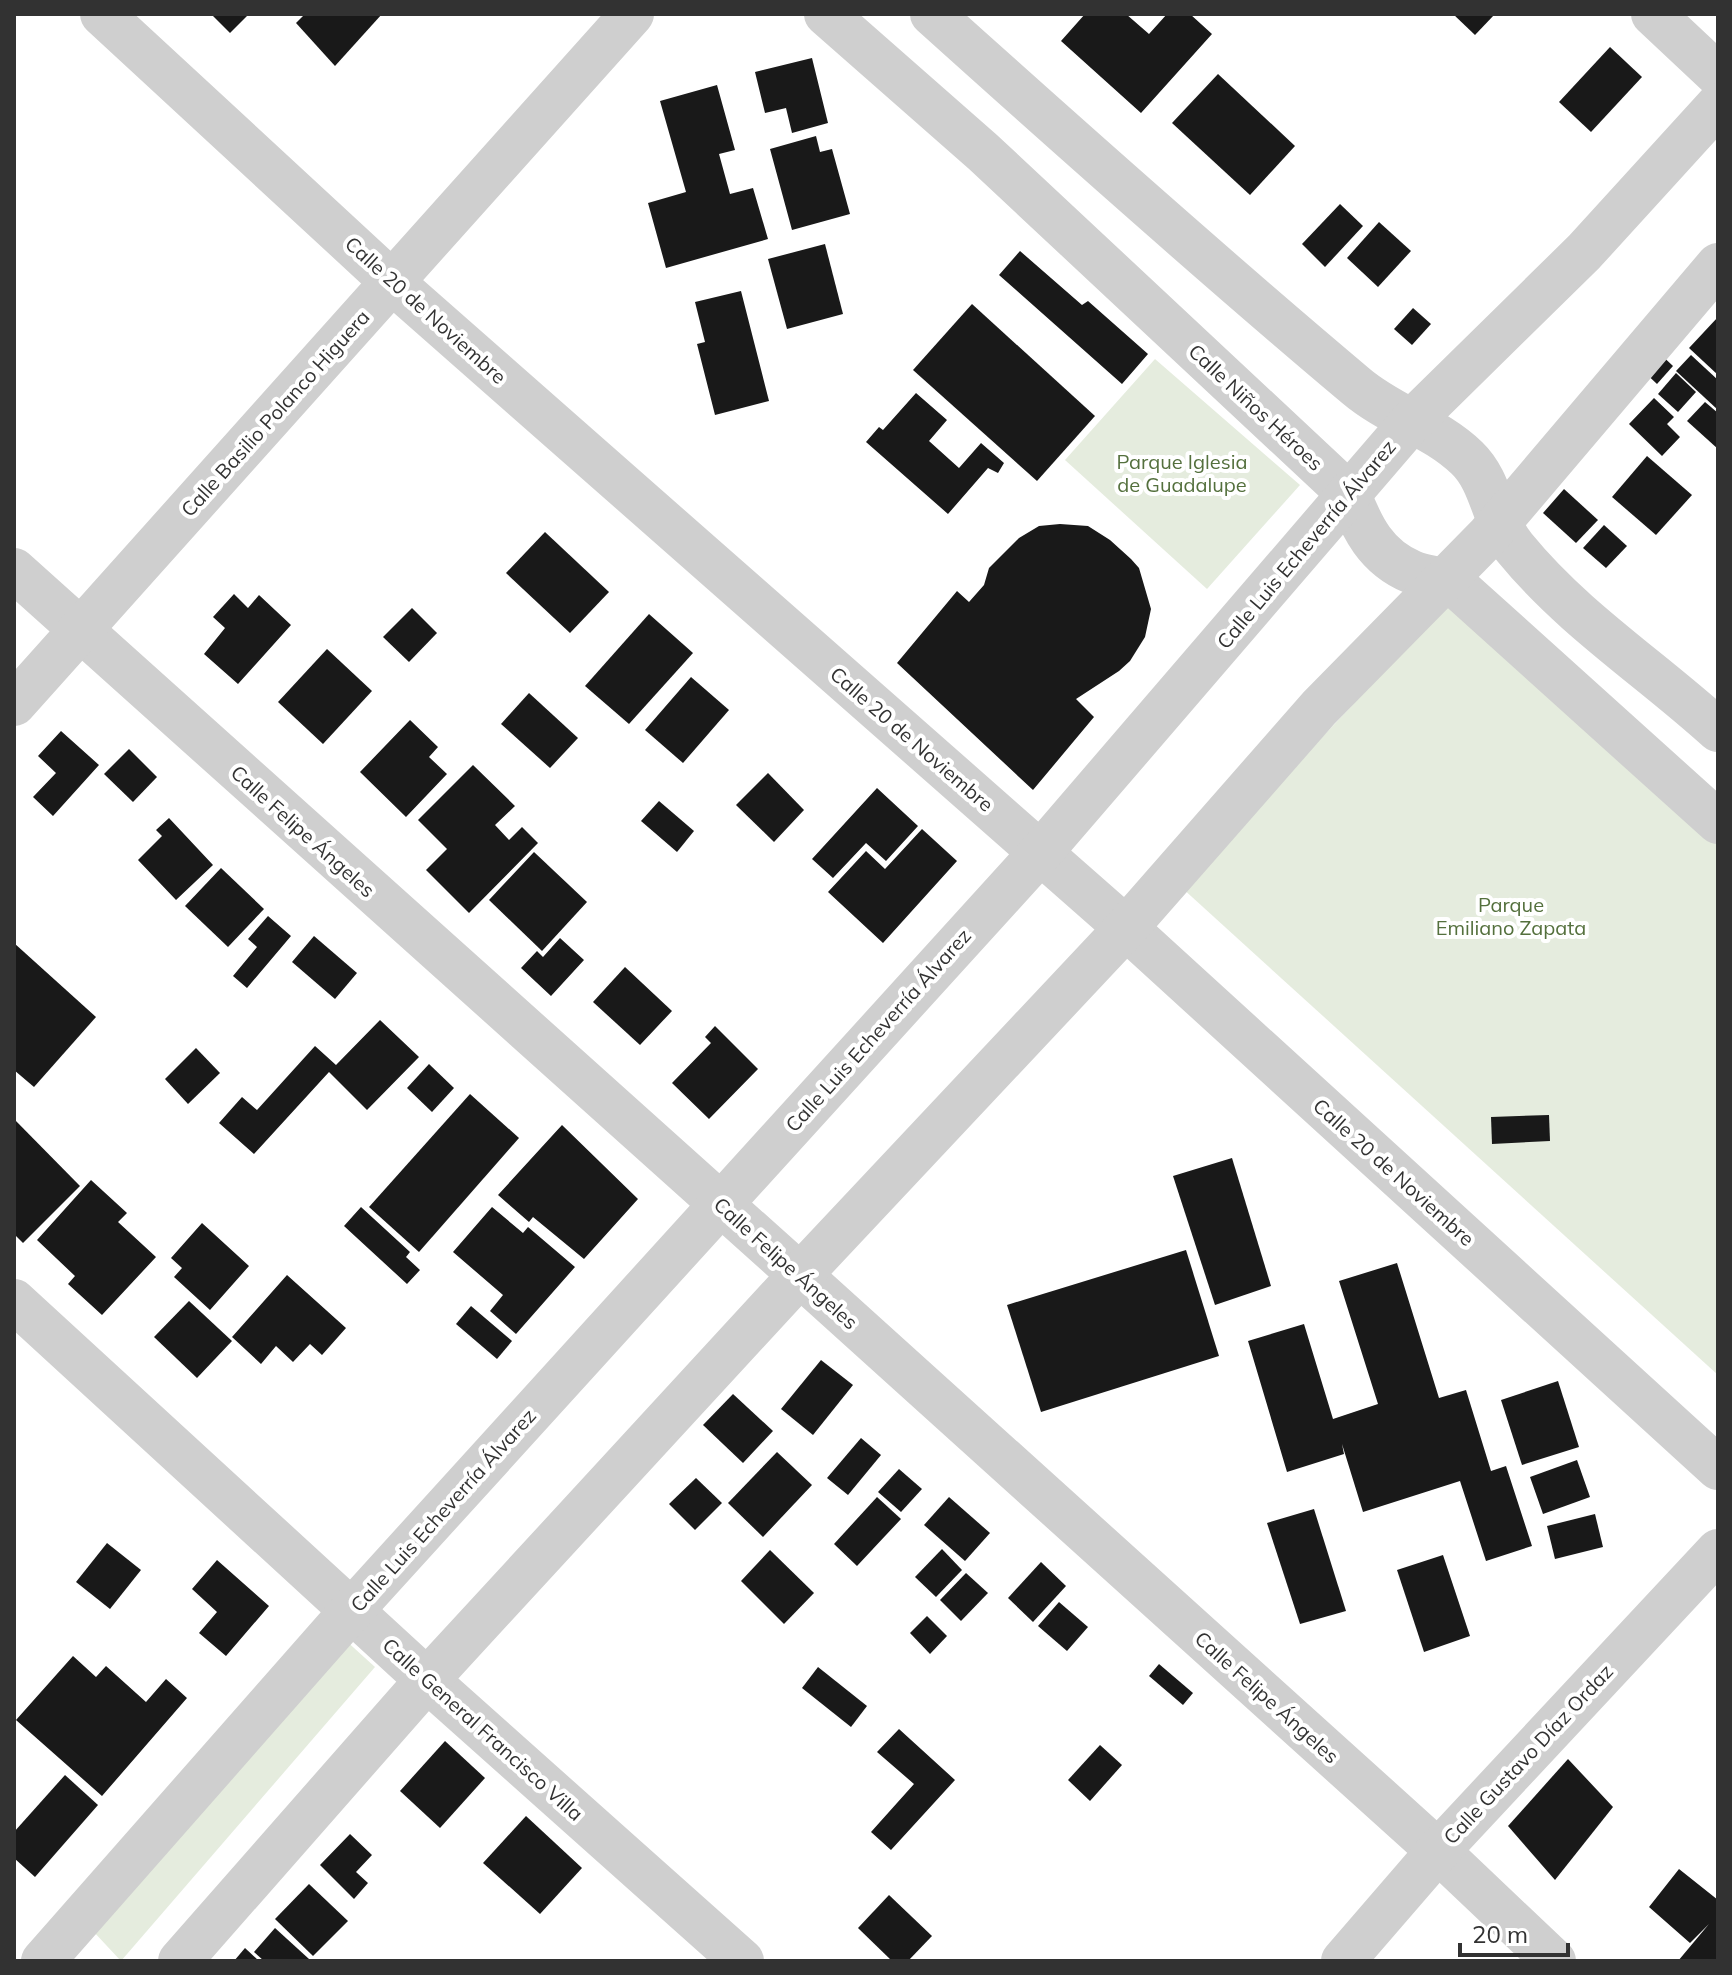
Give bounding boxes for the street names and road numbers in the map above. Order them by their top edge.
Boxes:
street label: Calle 20 de Noviembre [340,231,512,389]
street label: Calle Basilio Polanco Higuera [175,304,375,522]
street label: Calle Niños Héroes [1184,338,1328,476]
street label: Calle Luis Echeverría Álvarez [1211,434,1401,654]
street label: Calle 20 de Noviembre [825,661,999,817]
street label: Calle Felipe Ángeles [226,760,380,902]
street label: Calle Luis Echeverría Álvarez [780,923,976,1137]
street label: Calle 20 de Noviembre [1308,1093,1480,1251]
street label: Calle Felipe Ángeles [709,1192,863,1334]
street label: Calle Luis Echeverría Álvarez [345,1403,541,1617]
street label: Calle Felipe Ángeles [1190,1626,1344,1768]
street label: Calle General Francisco Villa [378,1632,588,1826]
street label: Calle Gustavo Díaz Ordaz [1438,1659,1618,1849]

